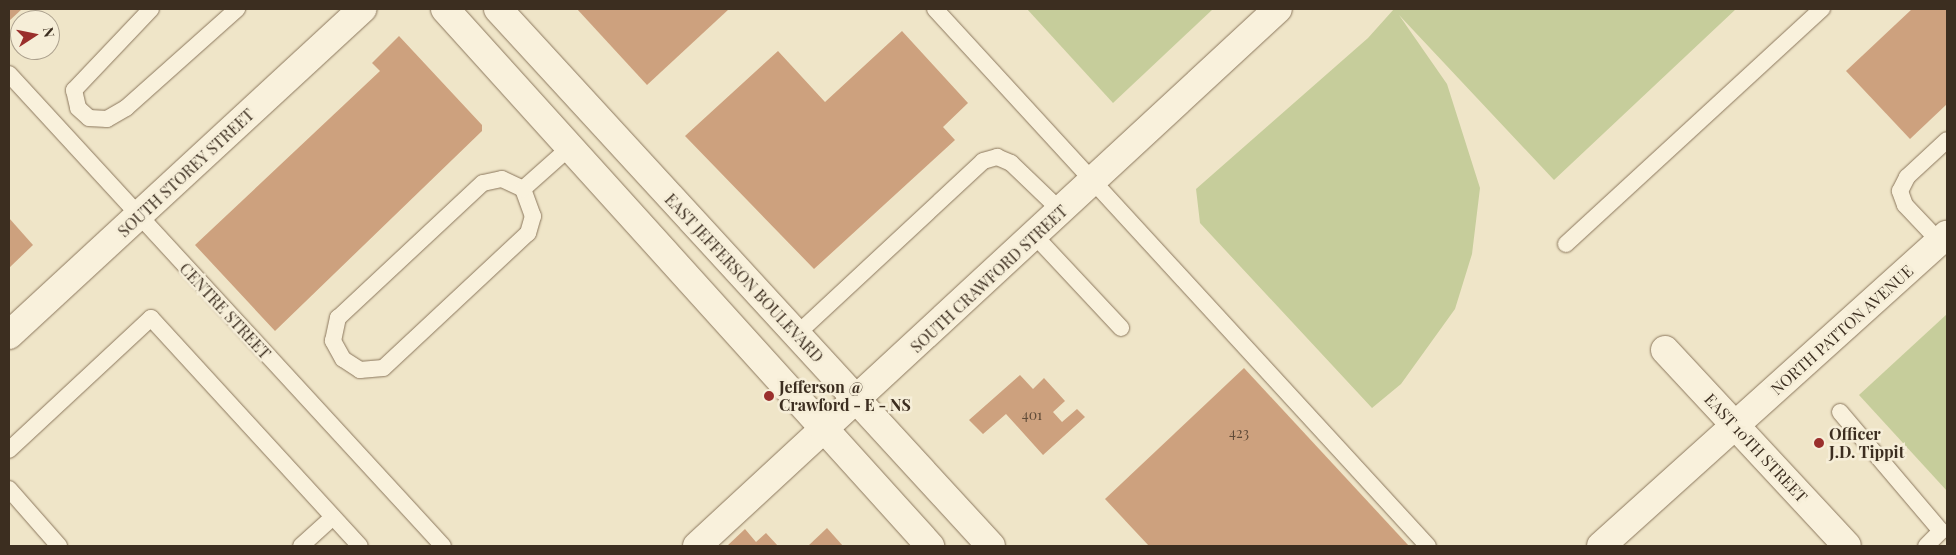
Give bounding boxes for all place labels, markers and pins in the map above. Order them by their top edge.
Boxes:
place label: Jefferson @ Crawford - E - NS [779,377,911,415]
marker: Jefferson @ Crawford - E - NS [763,390,775,402]
place label: Officer J.D. Tippit [1829,424,1905,462]
marker: Officer J.D. Tippit [1813,437,1825,449]

